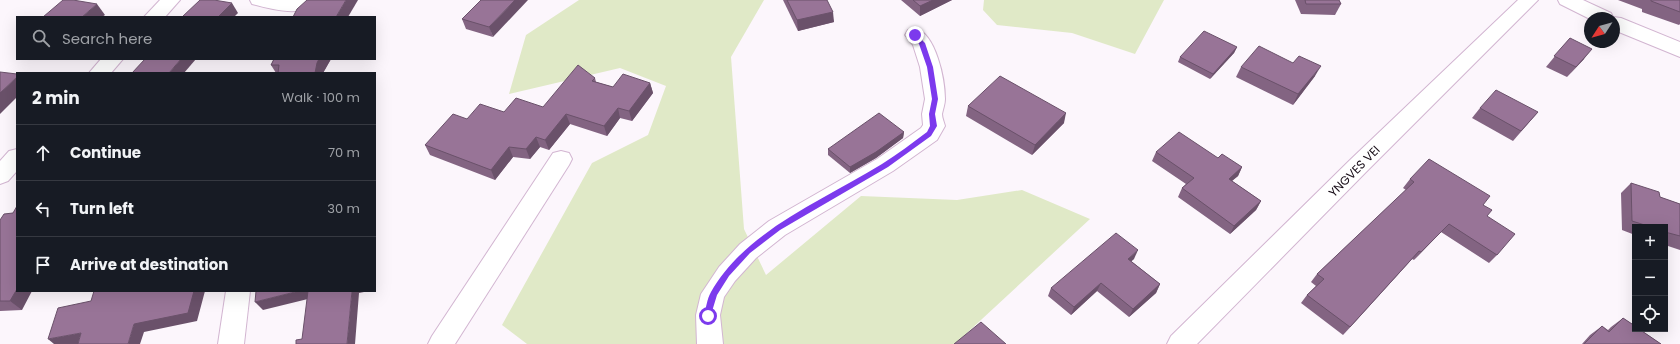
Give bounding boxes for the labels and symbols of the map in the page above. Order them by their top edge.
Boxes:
north arrow [1584,12,1620,48]
route end [906,26,924,44]
street label: YNGVES VEI [1324,141,1384,201]
route start [699,307,717,325]

